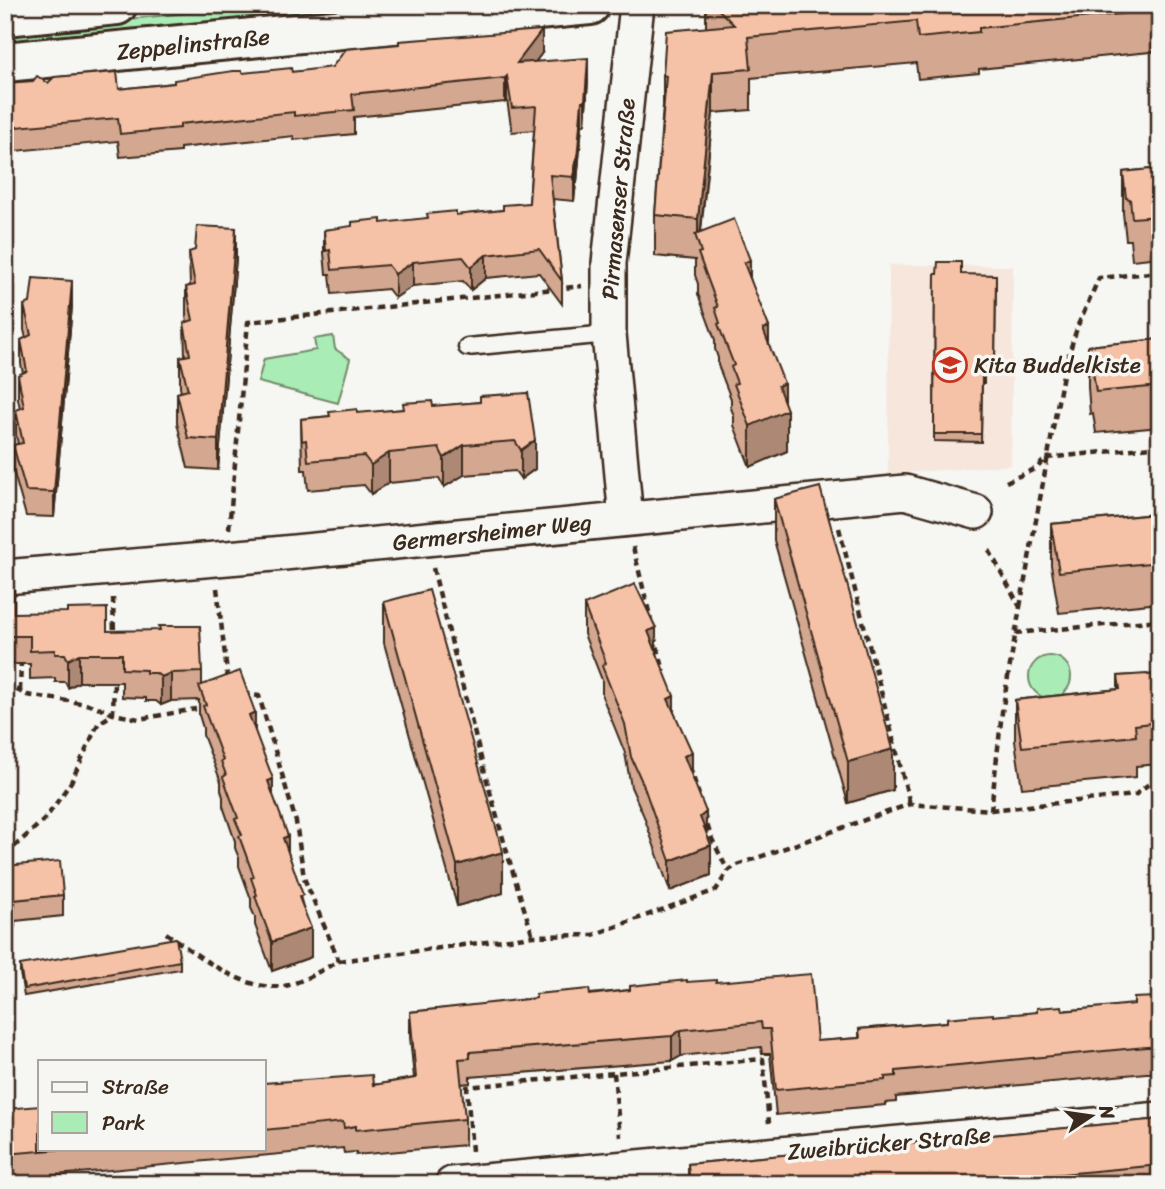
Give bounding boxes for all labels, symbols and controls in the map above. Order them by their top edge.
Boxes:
street label: Zeppelinstraße [114,16,272,73]
street label: Pirmasenser Straße [589,97,648,302]
place label: Kita Buddelkiste [974,345,1141,386]
school or university icon: Kita Buddelkiste [931,346,969,384]
street label: Germersheimer Weg [391,502,594,563]
legend [38,1060,266,1150]
text: Straße [102,1068,169,1106]
north arrow [1056,1080,1126,1150]
text: N [1089,1101,1125,1123]
text: Park [102,1104,145,1142]
street label: Zweibrücker Straße [786,1114,993,1173]

